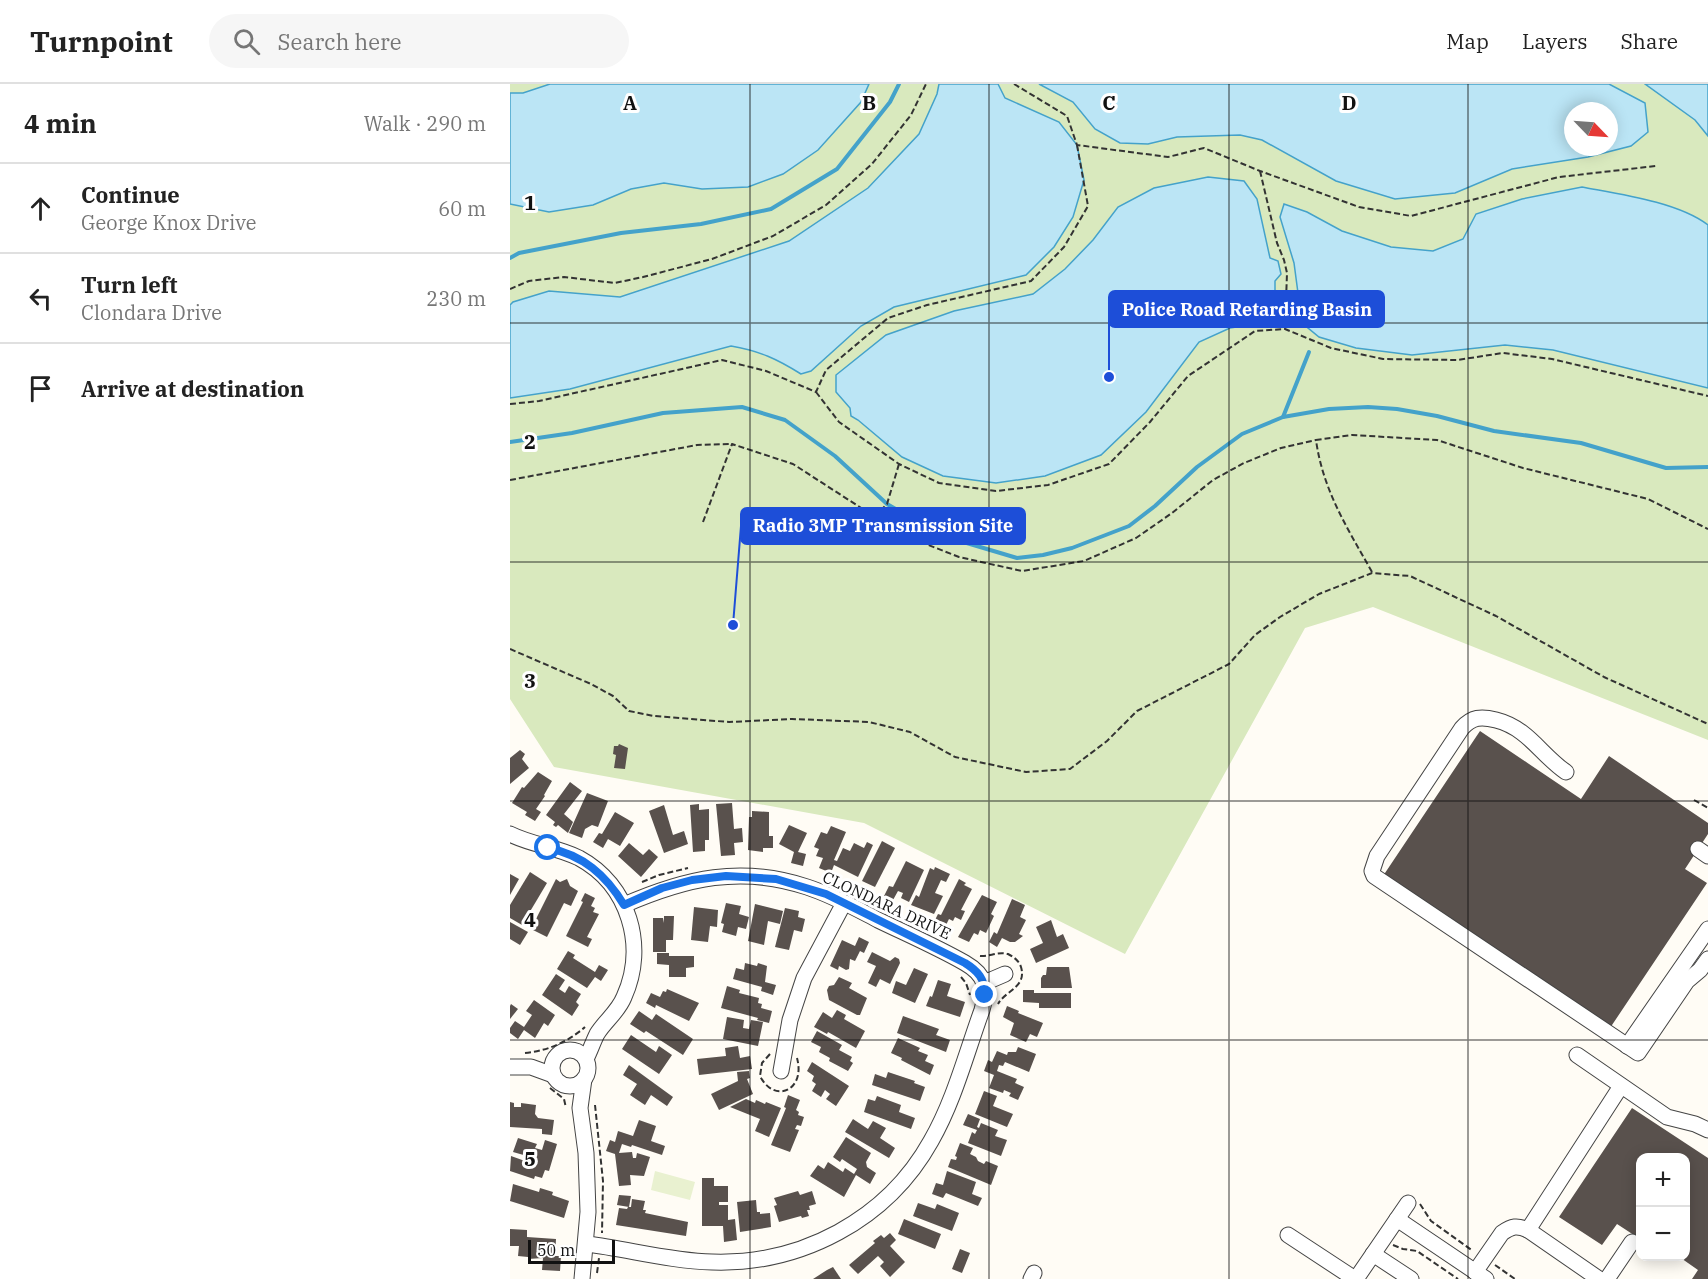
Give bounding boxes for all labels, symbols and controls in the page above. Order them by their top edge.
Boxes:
search box [209,14,629,68]
text: Turnpoint [30,23,173,60]
icon: search [230,25,263,58]
text: Search here [278,27,402,56]
text: Map [1446,27,1489,55]
text: Layers [1522,27,1588,55]
text: Share [1621,27,1678,55]
text: A [623,89,637,116]
text: B [862,89,876,116]
text: C [1102,89,1116,116]
text: D [1341,89,1357,116]
north arrow [1564,102,1618,156]
text: 4 min [24,106,97,140]
text: Walk · 290 m [364,110,486,137]
text: Continue [81,180,180,209]
text: 1 [524,189,536,216]
icon: ahead [24,192,57,225]
text: 60 m [438,195,486,222]
text: George Knox Drive [81,209,256,236]
text: Turn left [81,270,177,299]
icon: left [24,282,57,315]
text: 230 m [426,285,486,312]
callout: Police Road Retarding Basin [1109,291,1384,327]
text: Police Road Retarding Basin [1122,298,1372,321]
text: Clondara Drive [81,299,222,326]
icon: arrive [24,372,57,405]
text: Arrive at destination [81,374,304,403]
text: 2 [524,428,536,455]
callout: Radio 3MP Transmission Site [741,508,1025,544]
text: Radio 3MP Transmission Site [753,514,1013,537]
text: 3 [524,667,536,694]
route start [534,834,560,860]
street label: CLONDARA DRIVE [820,866,954,944]
text: 4 [524,906,536,933]
route end [971,981,997,1007]
text: 5 [524,1145,536,1172]
map controls [1636,1153,1690,1261]
button: + [1636,1153,1690,1207]
button: − [1636,1207,1690,1261]
scale bar [528,1237,615,1264]
text: 50 m [537,1240,575,1260]

